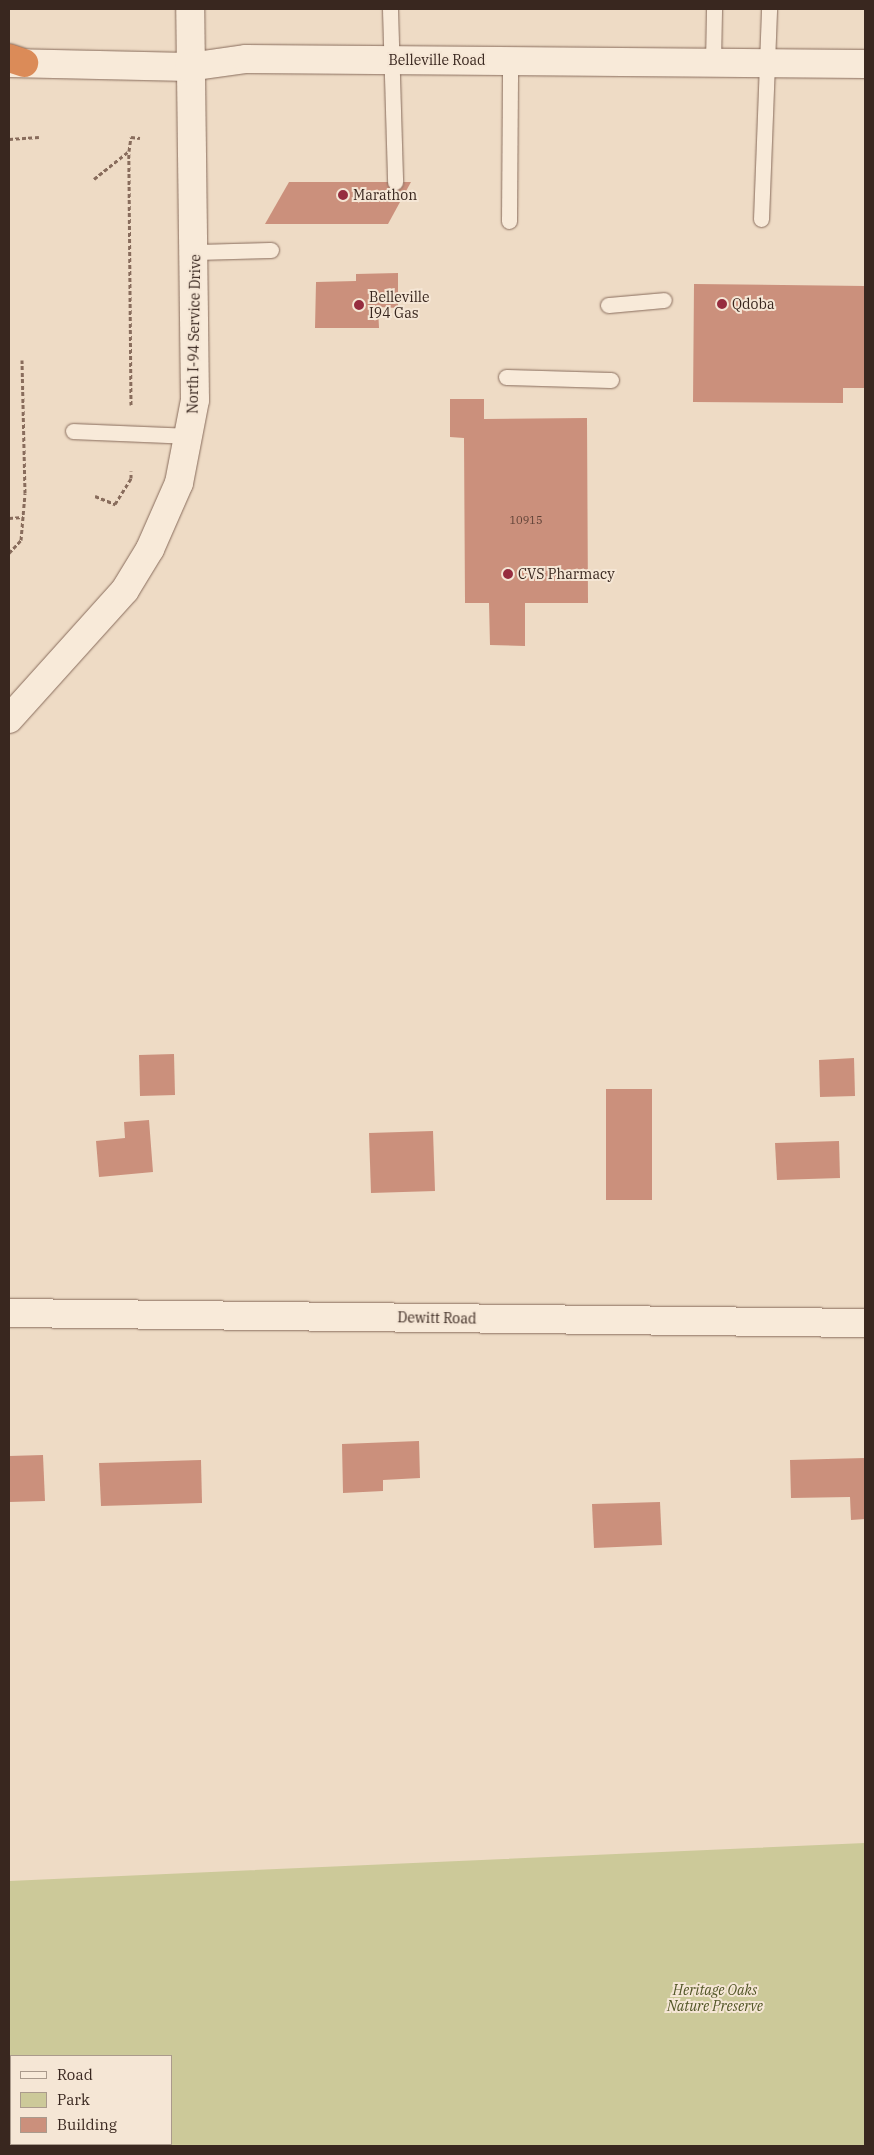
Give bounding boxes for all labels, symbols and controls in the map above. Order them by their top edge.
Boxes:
street label: Belleville Road [388,52,486,68]
place label: Marathon [353,187,417,203]
marker: Marathon [337,189,349,201]
street label: North I-94 Service Drive [184,254,204,414]
place label: Belleville I94 Gas [369,289,430,322]
place label: Qdoba [732,296,775,312]
marker: Qdoba [716,298,728,310]
marker: Belleville I94 Gas [353,299,365,311]
house number: 10915 [510,513,542,527]
place label: CVS Pharmacy [518,566,615,582]
marker: CVS Pharmacy [502,568,514,580]
street label: Dewitt Road [397,1309,477,1327]
park label: Heritage Oaks Nature Preserve [667,1982,763,2014]
legend [10,2055,172,2145]
text: Road [57,2065,93,2084]
text: Park [57,2090,90,2109]
text: Building [57,2115,117,2134]

